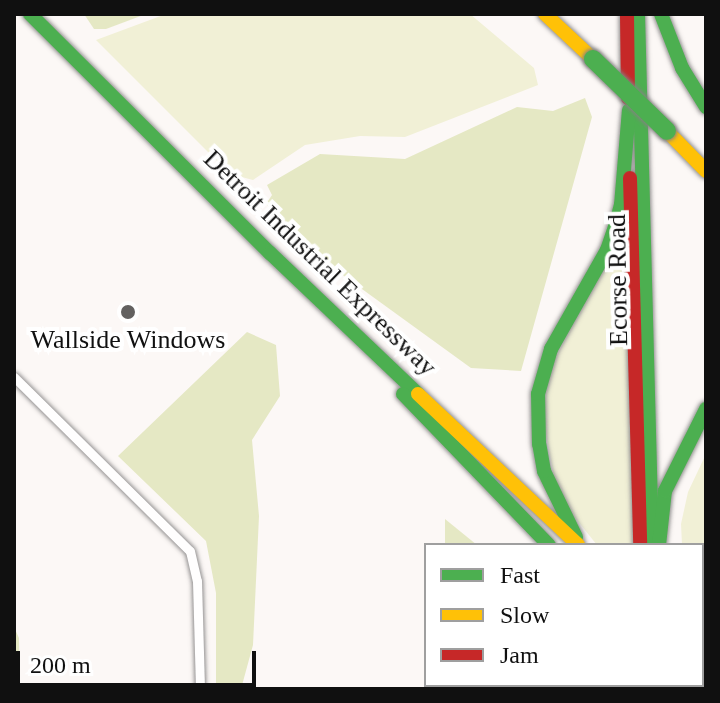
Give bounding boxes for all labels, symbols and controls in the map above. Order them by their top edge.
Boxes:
street label: Detroit Industrial Expressway [197,143,443,383]
street label: Ecorse Road [601,214,635,346]
marker: Wallside Windows [119,303,137,321]
place label: Wallside Windows [30,324,226,356]
legend [424,543,704,687]
text: Fast [500,562,540,588]
text: Slow [500,602,549,628]
scale bar [20,635,260,685]
text: Jam [500,642,539,668]
text: 200 m [30,652,91,678]

